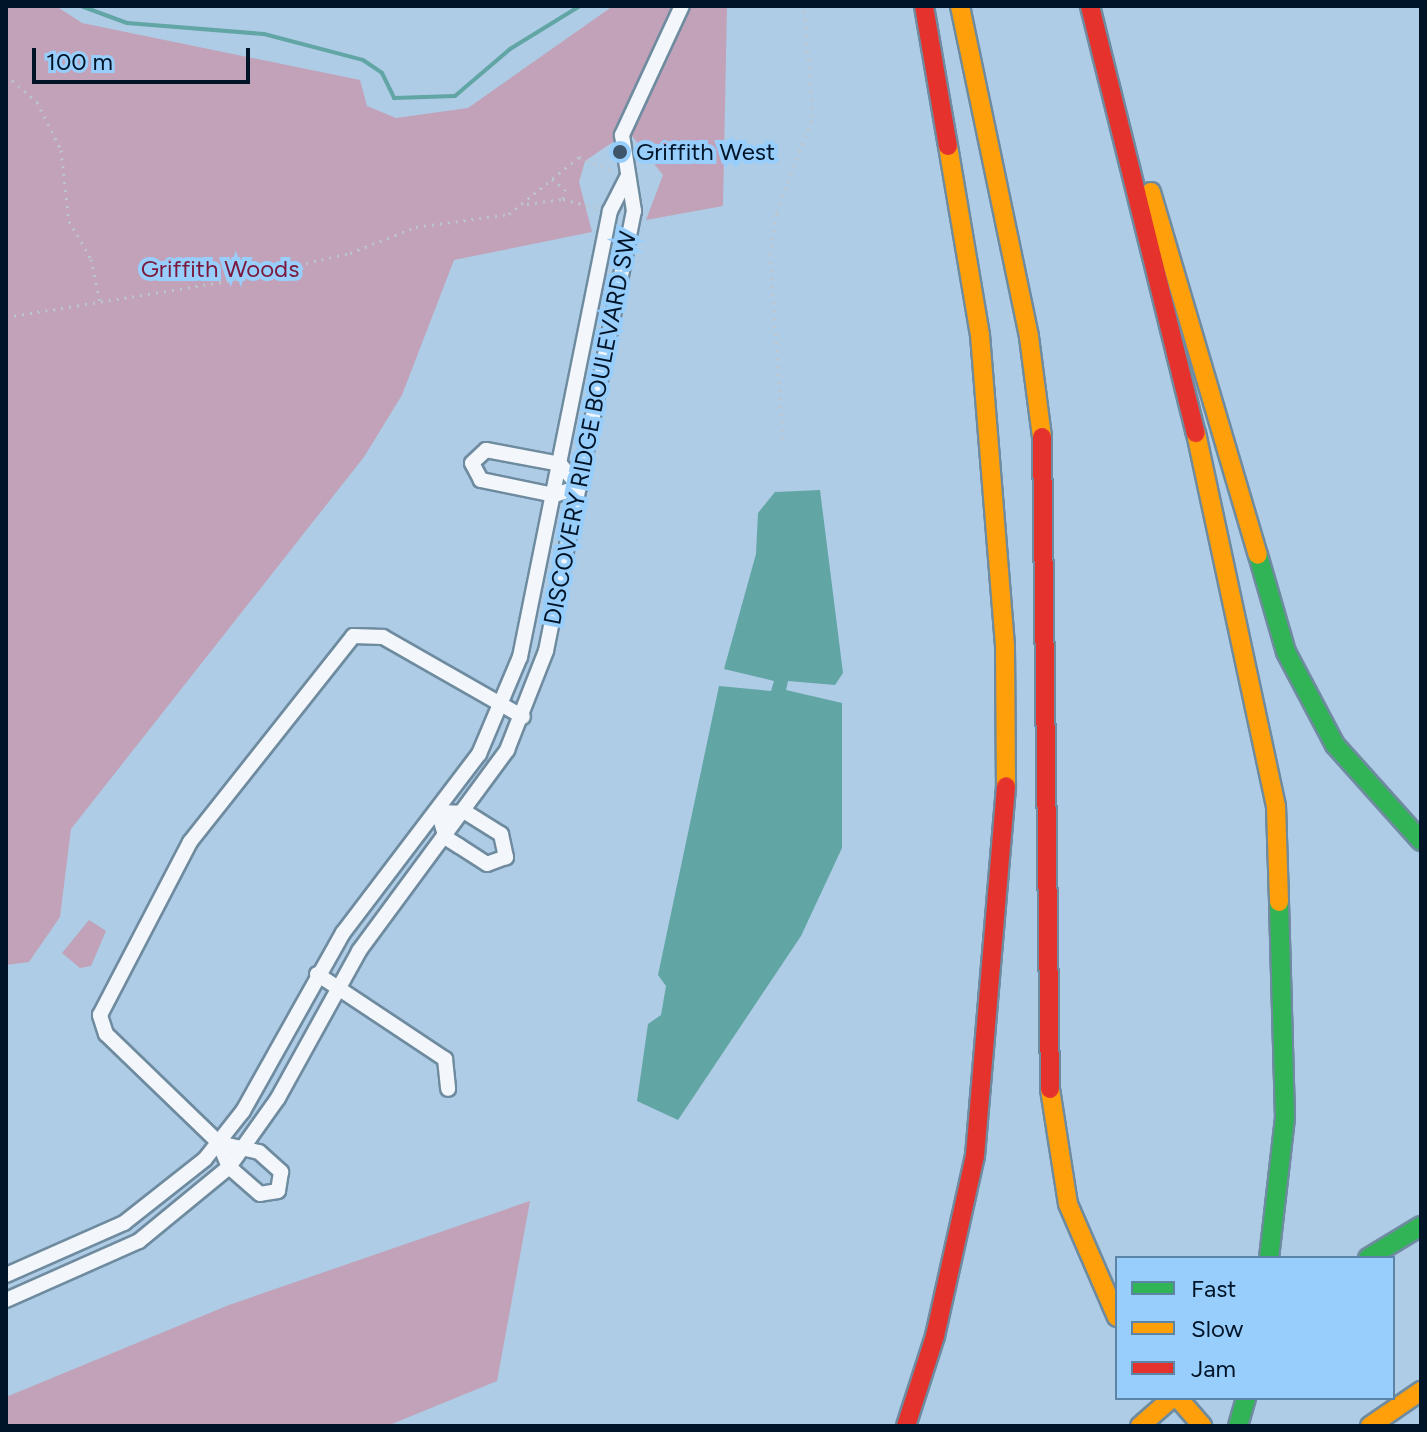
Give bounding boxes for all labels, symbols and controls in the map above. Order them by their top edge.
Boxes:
scale bar [36,32,254,82]
text: 100 m [46,47,113,76]
place label: Griffith West [636,138,775,166]
marker: Griffith West [611,143,629,161]
street label: DISCOVERY RIDGE BOULEVARD SW [538,229,642,627]
park label: Griffith Woods [141,255,299,283]
legend [1115,1256,1395,1400]
text: Fast [1191,1274,1236,1303]
text: Slow [1191,1314,1243,1343]
text: Jam [1191,1354,1236,1383]

